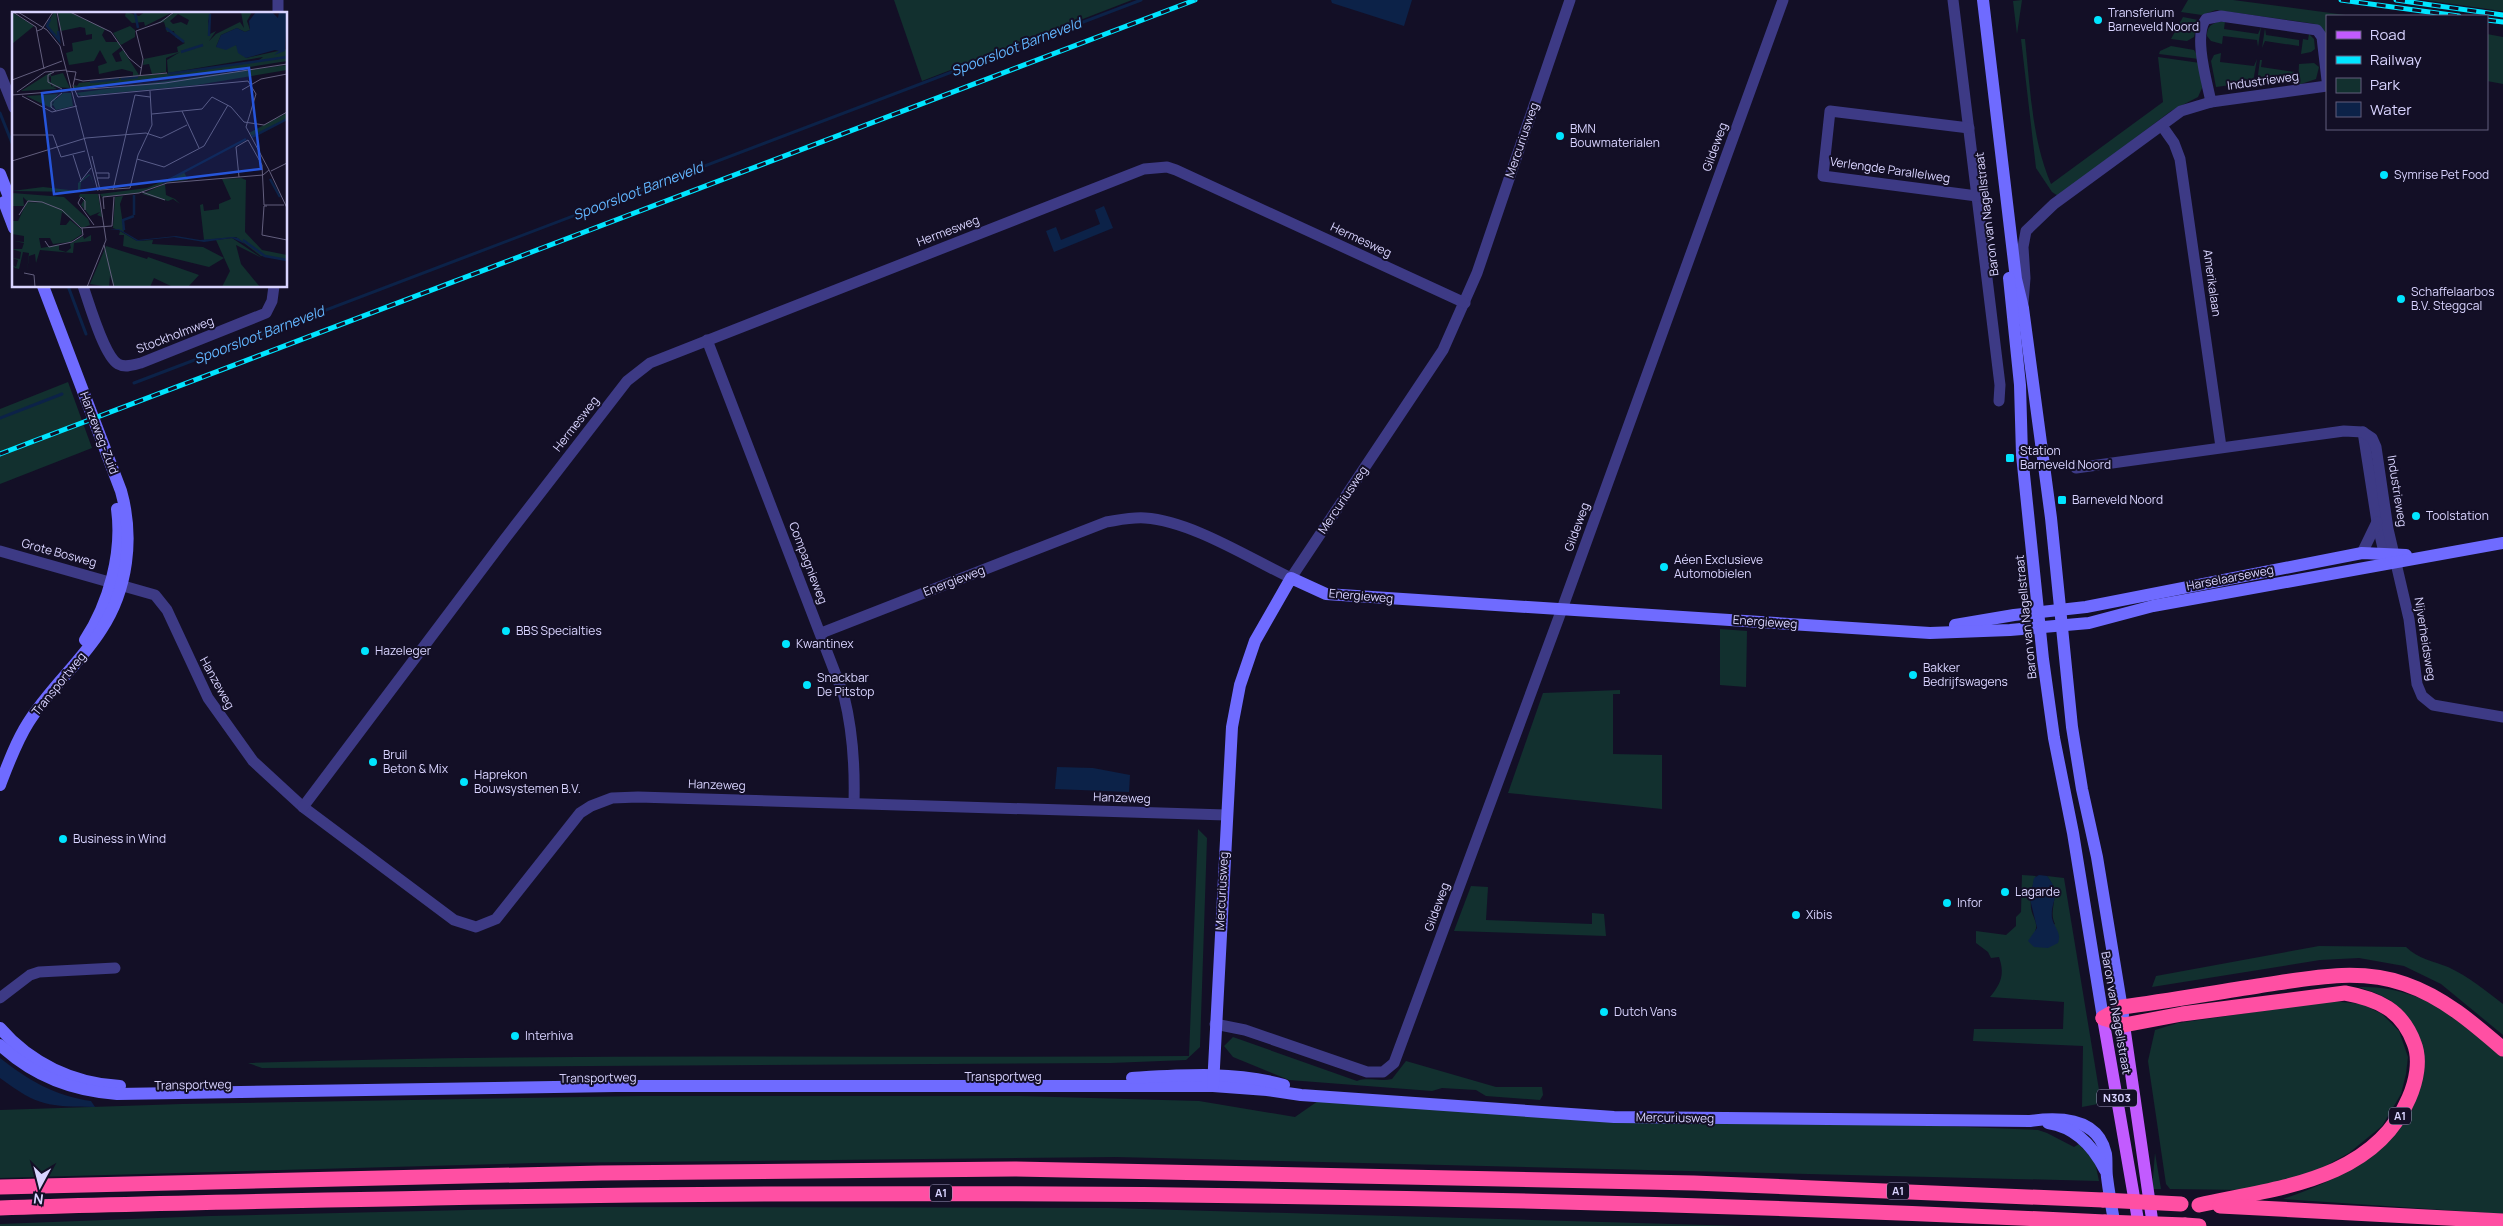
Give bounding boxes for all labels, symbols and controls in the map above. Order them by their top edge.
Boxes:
place label: Transferium Barneveld Noord [2108,4,2199,35]
inset map [12,12,288,288]
water label: Spoorsloot Barneveld [948,12,1085,80]
marker: Transferium Barneveld Noord [2092,14,2104,26]
legend [2326,15,2488,130]
text: Road [2370,24,2406,45]
text: Railway [2370,49,2422,70]
street label: Industrieweg [2226,67,2300,94]
text: Park [2370,74,2400,95]
text: Water [2370,99,2412,120]
street label: Mercuriusweg [1501,100,1542,180]
place label: BMN Bouwmaterialen [1570,120,1660,151]
street label: Gildeweg [1698,120,1731,174]
marker: BMN Bouwmaterialen [1554,130,1566,142]
street label: Baron van Nagellstraat [1970,151,2003,277]
street label: Verlengde Parallelweg [1829,153,1951,186]
water label: Spoorsloot Barneveld [570,156,707,224]
place label: Symrise Pet Food [2394,166,2489,183]
marker: Symrise Pet Food [2378,169,2390,181]
street label: Hermesweg [914,211,982,250]
street label: Hermesweg [1328,218,1395,261]
street label: Amerikalaan [2199,248,2226,318]
place label: Schaffelaarbos B.V. Steggcal [2411,283,2494,314]
marker: Schaffelaarbos B.V. Steggcal [2395,293,2407,305]
water label: Spoorsloot Barneveld [191,300,328,368]
street label: Stockholmweg [134,312,216,357]
street label: Hanzeweg-Zuid [76,389,123,477]
street label: Hermesweg [549,393,603,455]
place label: Station Barneveld Noord [2020,442,2111,473]
marker: Station Barneveld Noord [2004,452,2016,464]
street label: Industrieweg [2383,454,2412,528]
street label: Mercuriusweg [1314,462,1372,537]
place label: Barneveld Noord [2072,491,2163,508]
marker: Barneveld Noord [2056,494,2068,506]
street label: Gildeweg [1560,500,1593,554]
place label: Toolstation [2426,507,2489,524]
marker: Toolstation [2410,510,2422,522]
street label: Compagnieweg [785,519,832,606]
street label: Grote Bosweg [20,534,99,571]
place label: Aéen Exclusieve Automobielen [1674,551,1763,582]
street label: Baron van Nagellstraat [2011,554,2040,680]
street label: Energieweg [921,561,987,600]
marker: Aéen Exclusieve Automobielen [1658,561,1670,573]
street label: Harselaarseweg [2185,561,2275,594]
street label: Energieweg [1328,584,1394,607]
street label: Nijverheidsweg [2410,596,2440,682]
street label: Energieweg [1732,611,1798,632]
place label: BBS Specialties [516,622,602,639]
marker: BBS Specialties [500,625,512,637]
place label: Kwantinex [796,635,854,652]
marker: Kwantinex [780,638,792,650]
place label: Hazeleger [375,642,432,659]
marker: Hazeleger [359,645,371,657]
street label: Transportweg [28,648,90,719]
street label: Hanzeweg [196,653,239,712]
place label: Bakker Bedrijfswagens [1923,659,2008,690]
place label: Snackbar De Pitstop [817,669,874,700]
marker: Bakker Bedrijfswagens [1907,669,1919,681]
marker: Snackbar De Pitstop [801,679,813,691]
place label: Bruil Beton & Mix [383,746,449,777]
marker: Bruil Beton & Mix [367,756,379,768]
place label: Haprekon Bouwsystemen B.V. [474,766,581,797]
street label: Hanzeweg [688,775,746,794]
marker: Haprekon Bouwsystemen B.V. [458,776,470,788]
street label: Hanzeweg [1093,788,1151,807]
place label: Business in Wind [73,830,166,847]
marker: Business in Wind [57,833,69,845]
street label: Mercuriusweg [1211,851,1232,931]
street label: Gildeweg [1420,880,1453,934]
place label: Lagarde [2015,883,2060,900]
marker: Lagarde [1999,886,2011,898]
place label: Infor [1957,894,1983,911]
marker: Infor [1941,897,1953,909]
place label: Xibis [1806,906,1832,923]
marker: Xibis [1790,909,1802,921]
street label: Baron van Nagellstraat [2097,950,2136,1076]
place label: Dutch Vans [1614,1003,1677,1020]
marker: Dutch Vans [1598,1006,1610,1018]
place label: Interhiva [525,1027,573,1044]
marker: Interhiva [509,1030,521,1042]
street label: Transportweg [559,1068,637,1087]
street label: Transportweg [964,1068,1042,1085]
street label: Transportweg [154,1075,232,1094]
road number: N303 [2097,1090,2137,1106]
street label: Mercuriusweg [1636,1108,1714,1127]
road number: A1 [2389,1108,2411,1124]
north arrow [15,1161,65,1211]
road number: A1 [1887,1182,1909,1200]
road number: A1 [930,1184,952,1202]
text: N [32,1189,45,1209]

